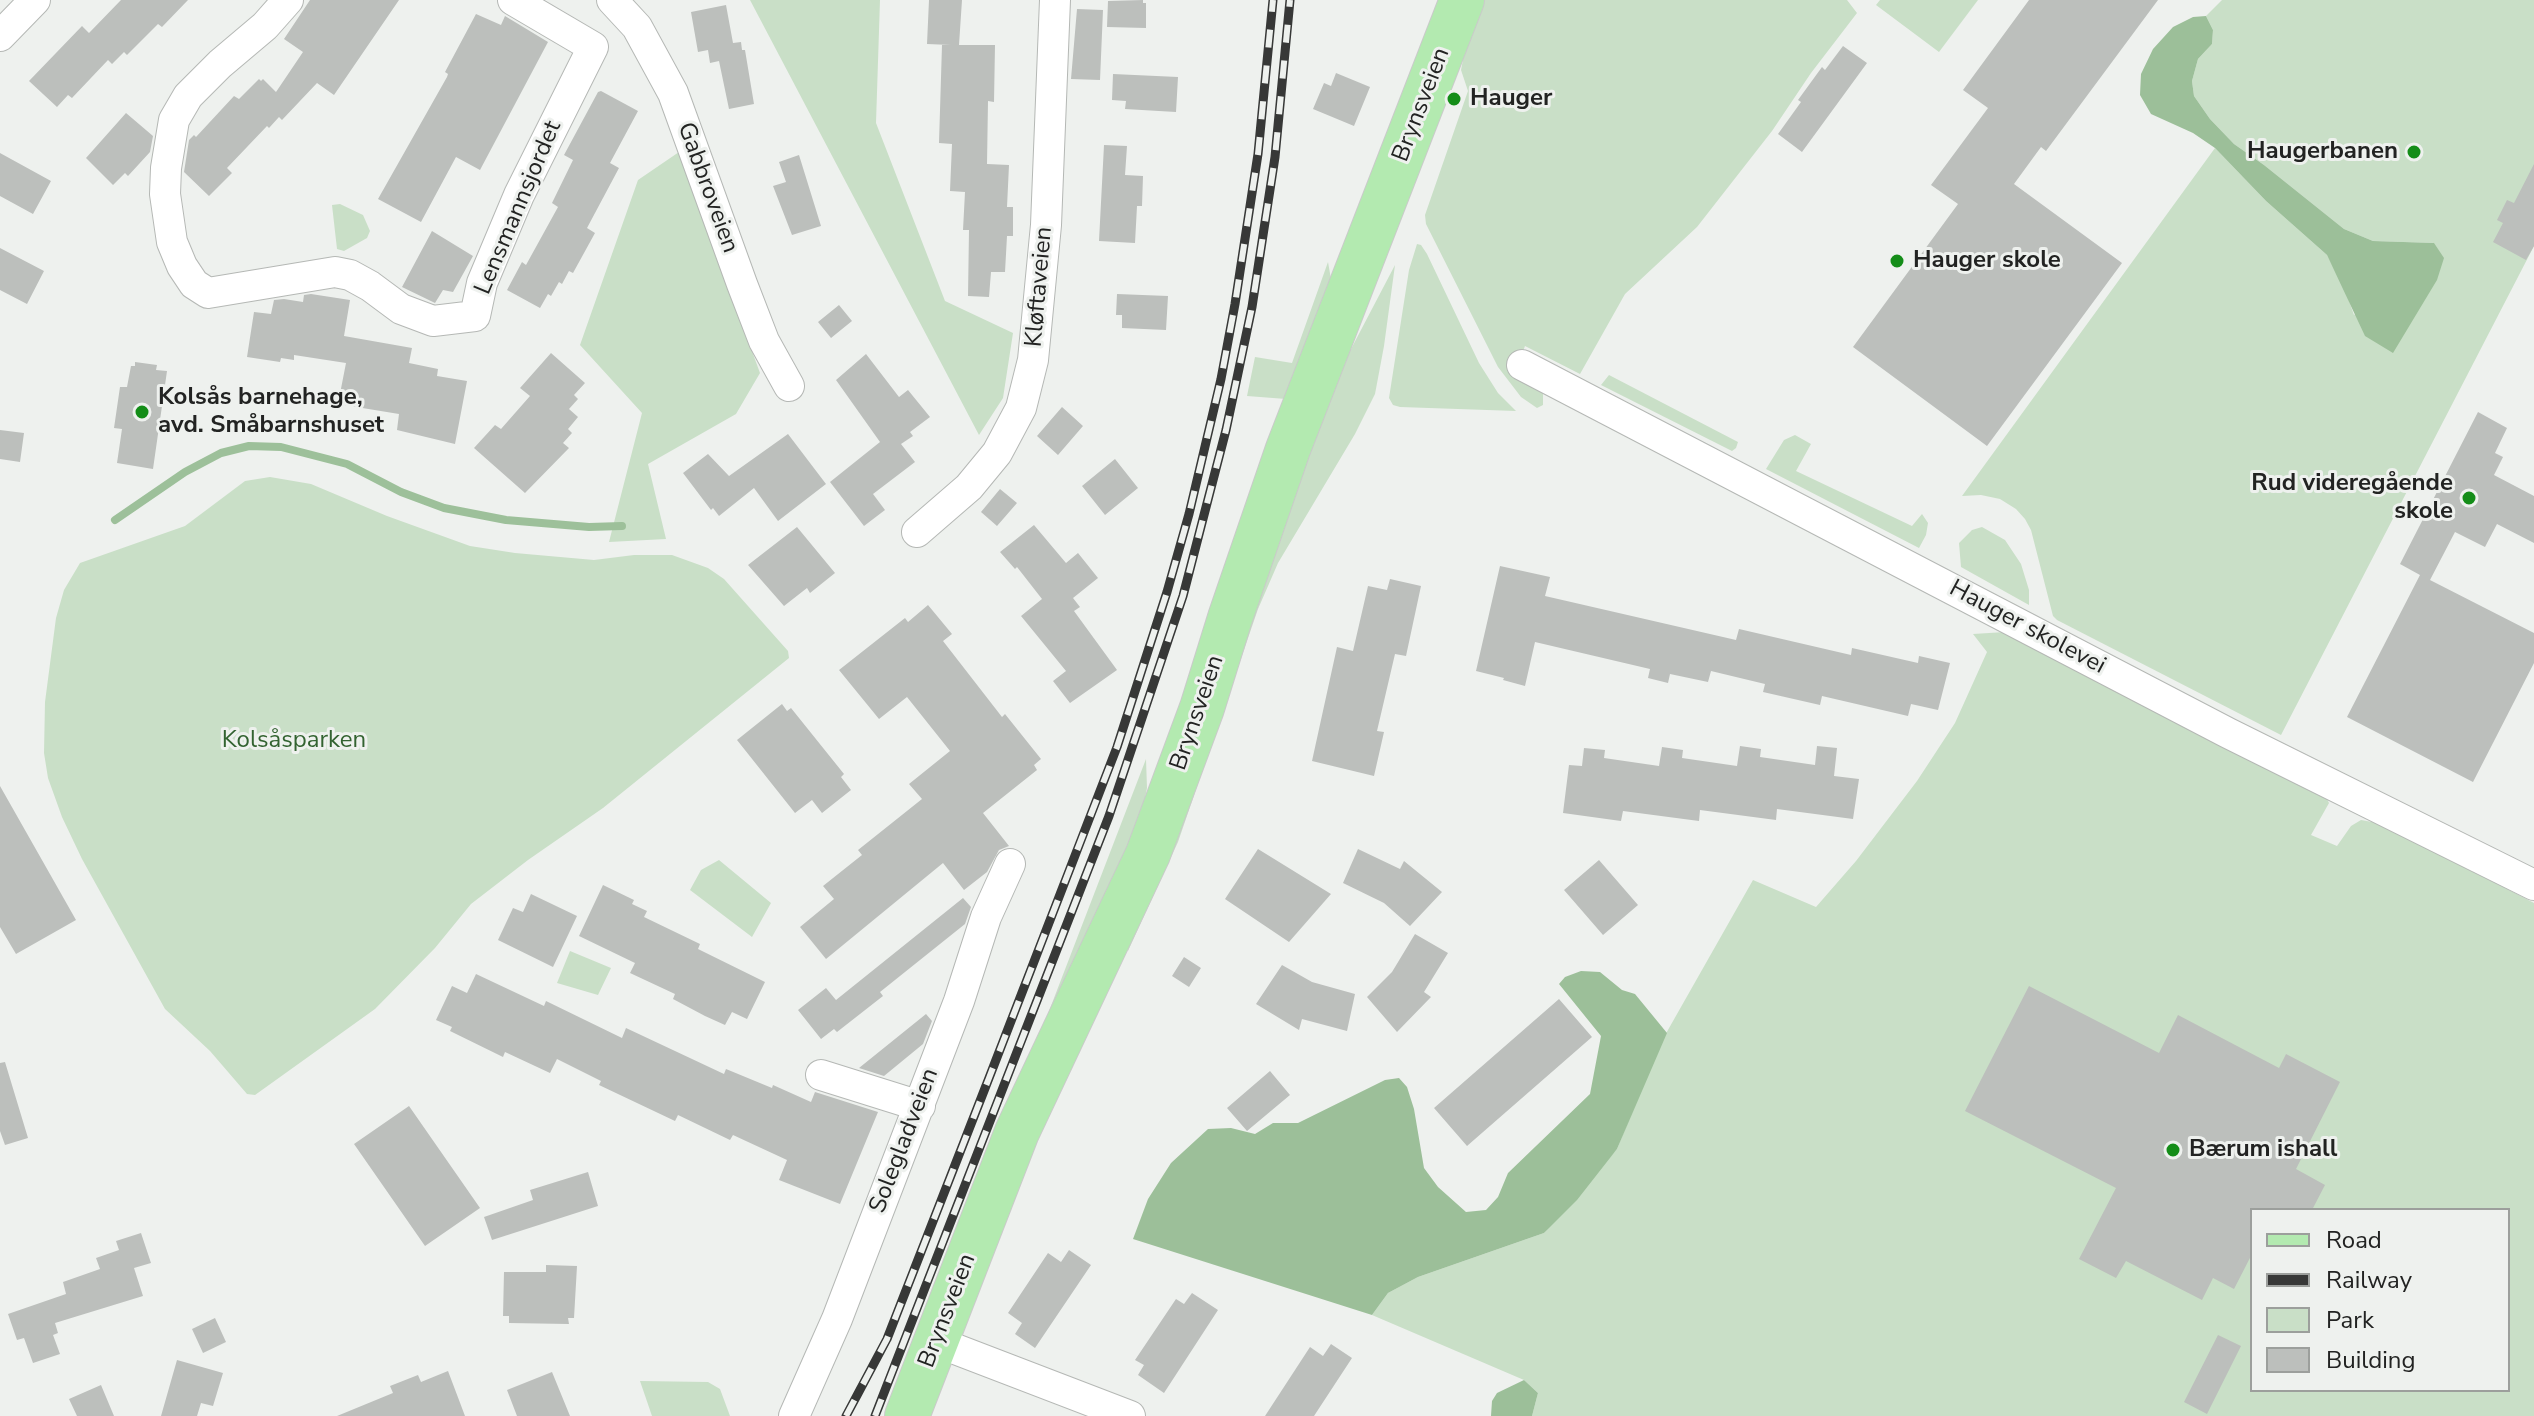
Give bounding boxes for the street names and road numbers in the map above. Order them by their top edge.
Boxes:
street label: Brynsveien [1387,44,1457,166]
street label: Lensmannsjordet [469,117,569,299]
street label: Gabbroveien [670,119,744,257]
street label: Kløftaveien [1020,226,1060,348]
street label: Hauger skolevei [1944,575,2110,681]
street label: Brynsveien [1165,652,1231,774]
street label: Solegladveien [864,1065,946,1217]
street label: Brynsveien [913,1250,983,1372]

